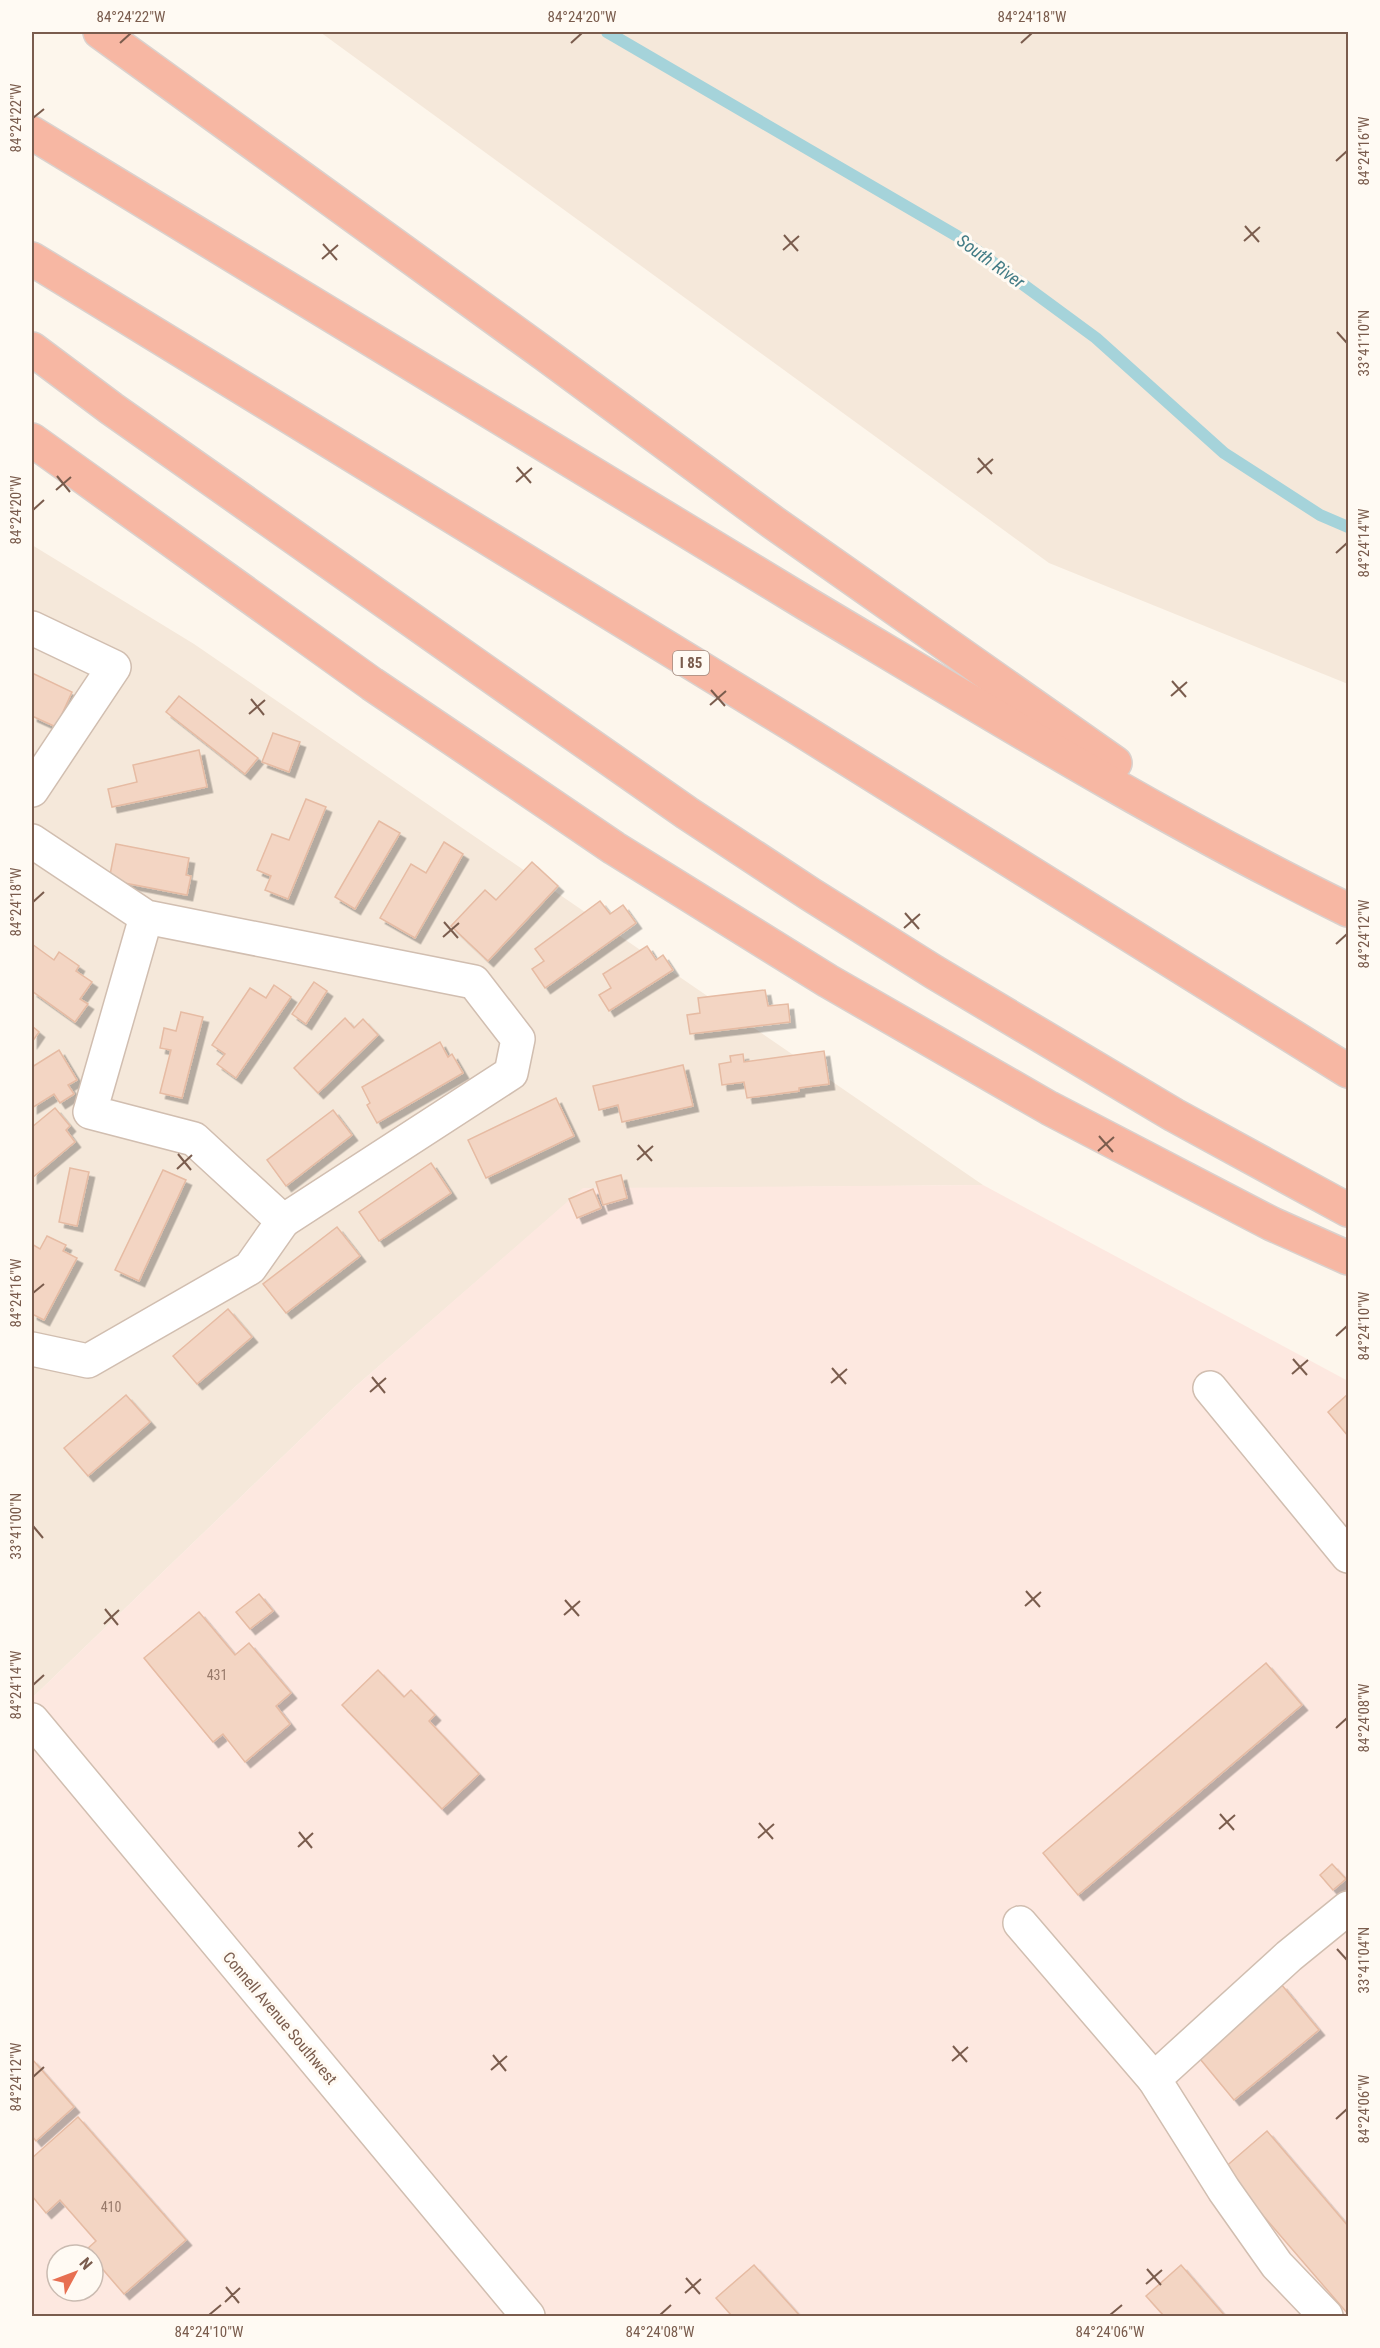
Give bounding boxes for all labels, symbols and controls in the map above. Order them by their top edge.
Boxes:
text: 84°24'22"W [97,8,166,26]
text: 84°24'20"W [548,8,617,26]
text: 84°24'18"W [998,8,1067,26]
text: 84°24'22"W [7,83,25,152]
text: 84°24'16"W [1355,116,1373,185]
water label: South River [953,230,1029,293]
text: 33°41'10"N [1355,310,1373,376]
text: 84°24'20"W [7,475,25,544]
text: 84°24'14"W [1355,508,1373,577]
road number: I 85 [673,651,709,675]
text: 84°24'18"W [7,867,25,936]
text: 84°24'12"W [1355,899,1373,968]
text: 84°24'16"W [7,1258,25,1327]
text: 84°24'10"W [1355,1291,1373,1360]
text: 33°41'00"N [7,1493,25,1559]
text: 84°24'14"W [7,1650,25,1719]
house number: 431 [207,1667,227,1683]
text: 84°24'08"W [1355,1683,1373,1752]
text: 33°41'04"N [1355,1927,1373,1993]
street label: Connell Avenue Southwest [219,1948,341,2088]
text: 84°24'12"W [7,2042,25,2111]
text: 84°24'06"W [1355,2074,1373,2143]
house number: 410 [101,2199,121,2215]
north arrow [45,2243,105,2303]
text: N [76,2254,96,2273]
text: 84°24'10"W [175,2323,244,2341]
text: 84°24'08"W [626,2323,695,2341]
text: 84°24'06"W [1076,2323,1145,2341]

